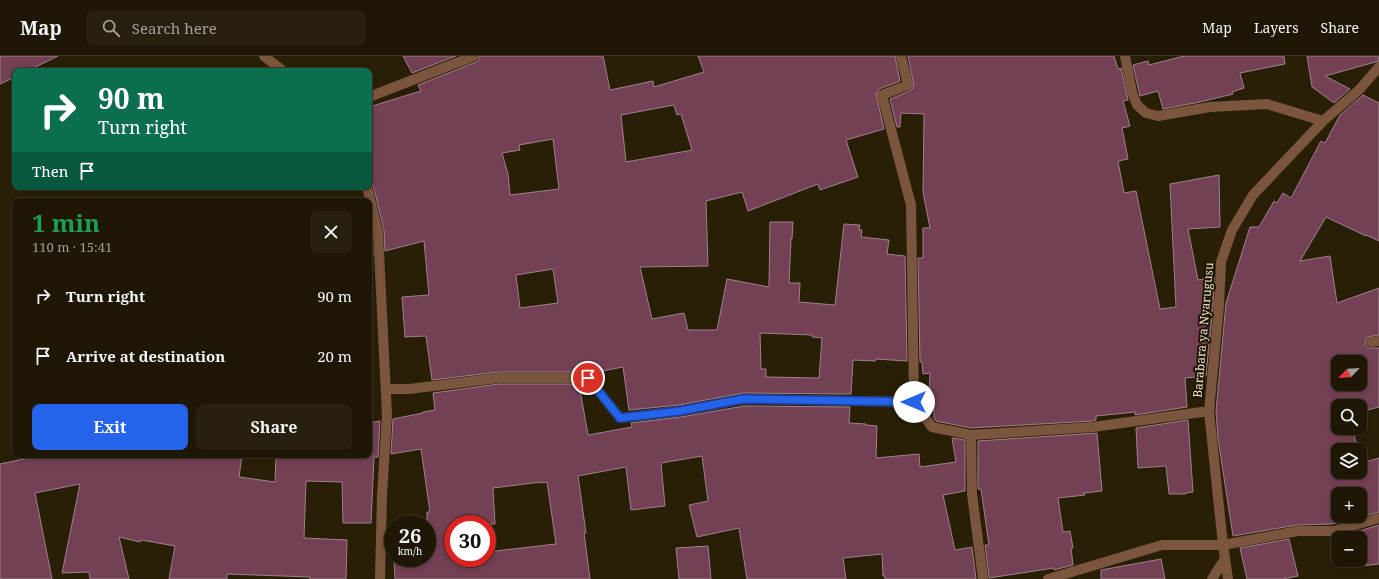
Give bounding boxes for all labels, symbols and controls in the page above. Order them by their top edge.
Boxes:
search box [86,10,366,46]
text: Map [20,15,62,41]
icon: search [100,17,122,39]
text: Search here [132,18,217,38]
text: Map [1202,18,1232,37]
text: Layers [1254,18,1299,37]
text: Share [1321,18,1359,37]
text: 90 m [98,79,165,117]
icon: right [32,84,84,136]
text: Turn right [98,115,187,139]
icon: arrive [76,160,98,182]
text: Then [32,161,68,181]
text: 1 min [32,206,100,239]
button: close [310,211,352,253]
text: 110 m · 15:41 [32,238,112,256]
street label: Barabara ya Nyarugusu [1189,261,1217,398]
icon: right [32,285,54,307]
text: Turn right [66,286,145,306]
text: 90 m [317,286,352,306]
icon: arrive [32,345,54,367]
text: Arrive at destination [66,346,225,366]
text: 20 m [317,346,352,366]
north arrow [1331,355,1367,391]
map controls [1331,355,1367,567]
pin [571,361,605,395]
icon: arrive [577,367,599,389]
position arrow [893,381,935,423]
button: search [1331,399,1367,435]
button: Exit [32,404,188,450]
button: Share [196,404,352,450]
button: layers [1331,443,1367,479]
button: + [1331,487,1367,523]
speed limit sign: 30 [444,515,496,567]
text: 26 [399,522,421,549]
button: − [1331,531,1367,567]
text: km/h [398,544,422,558]

